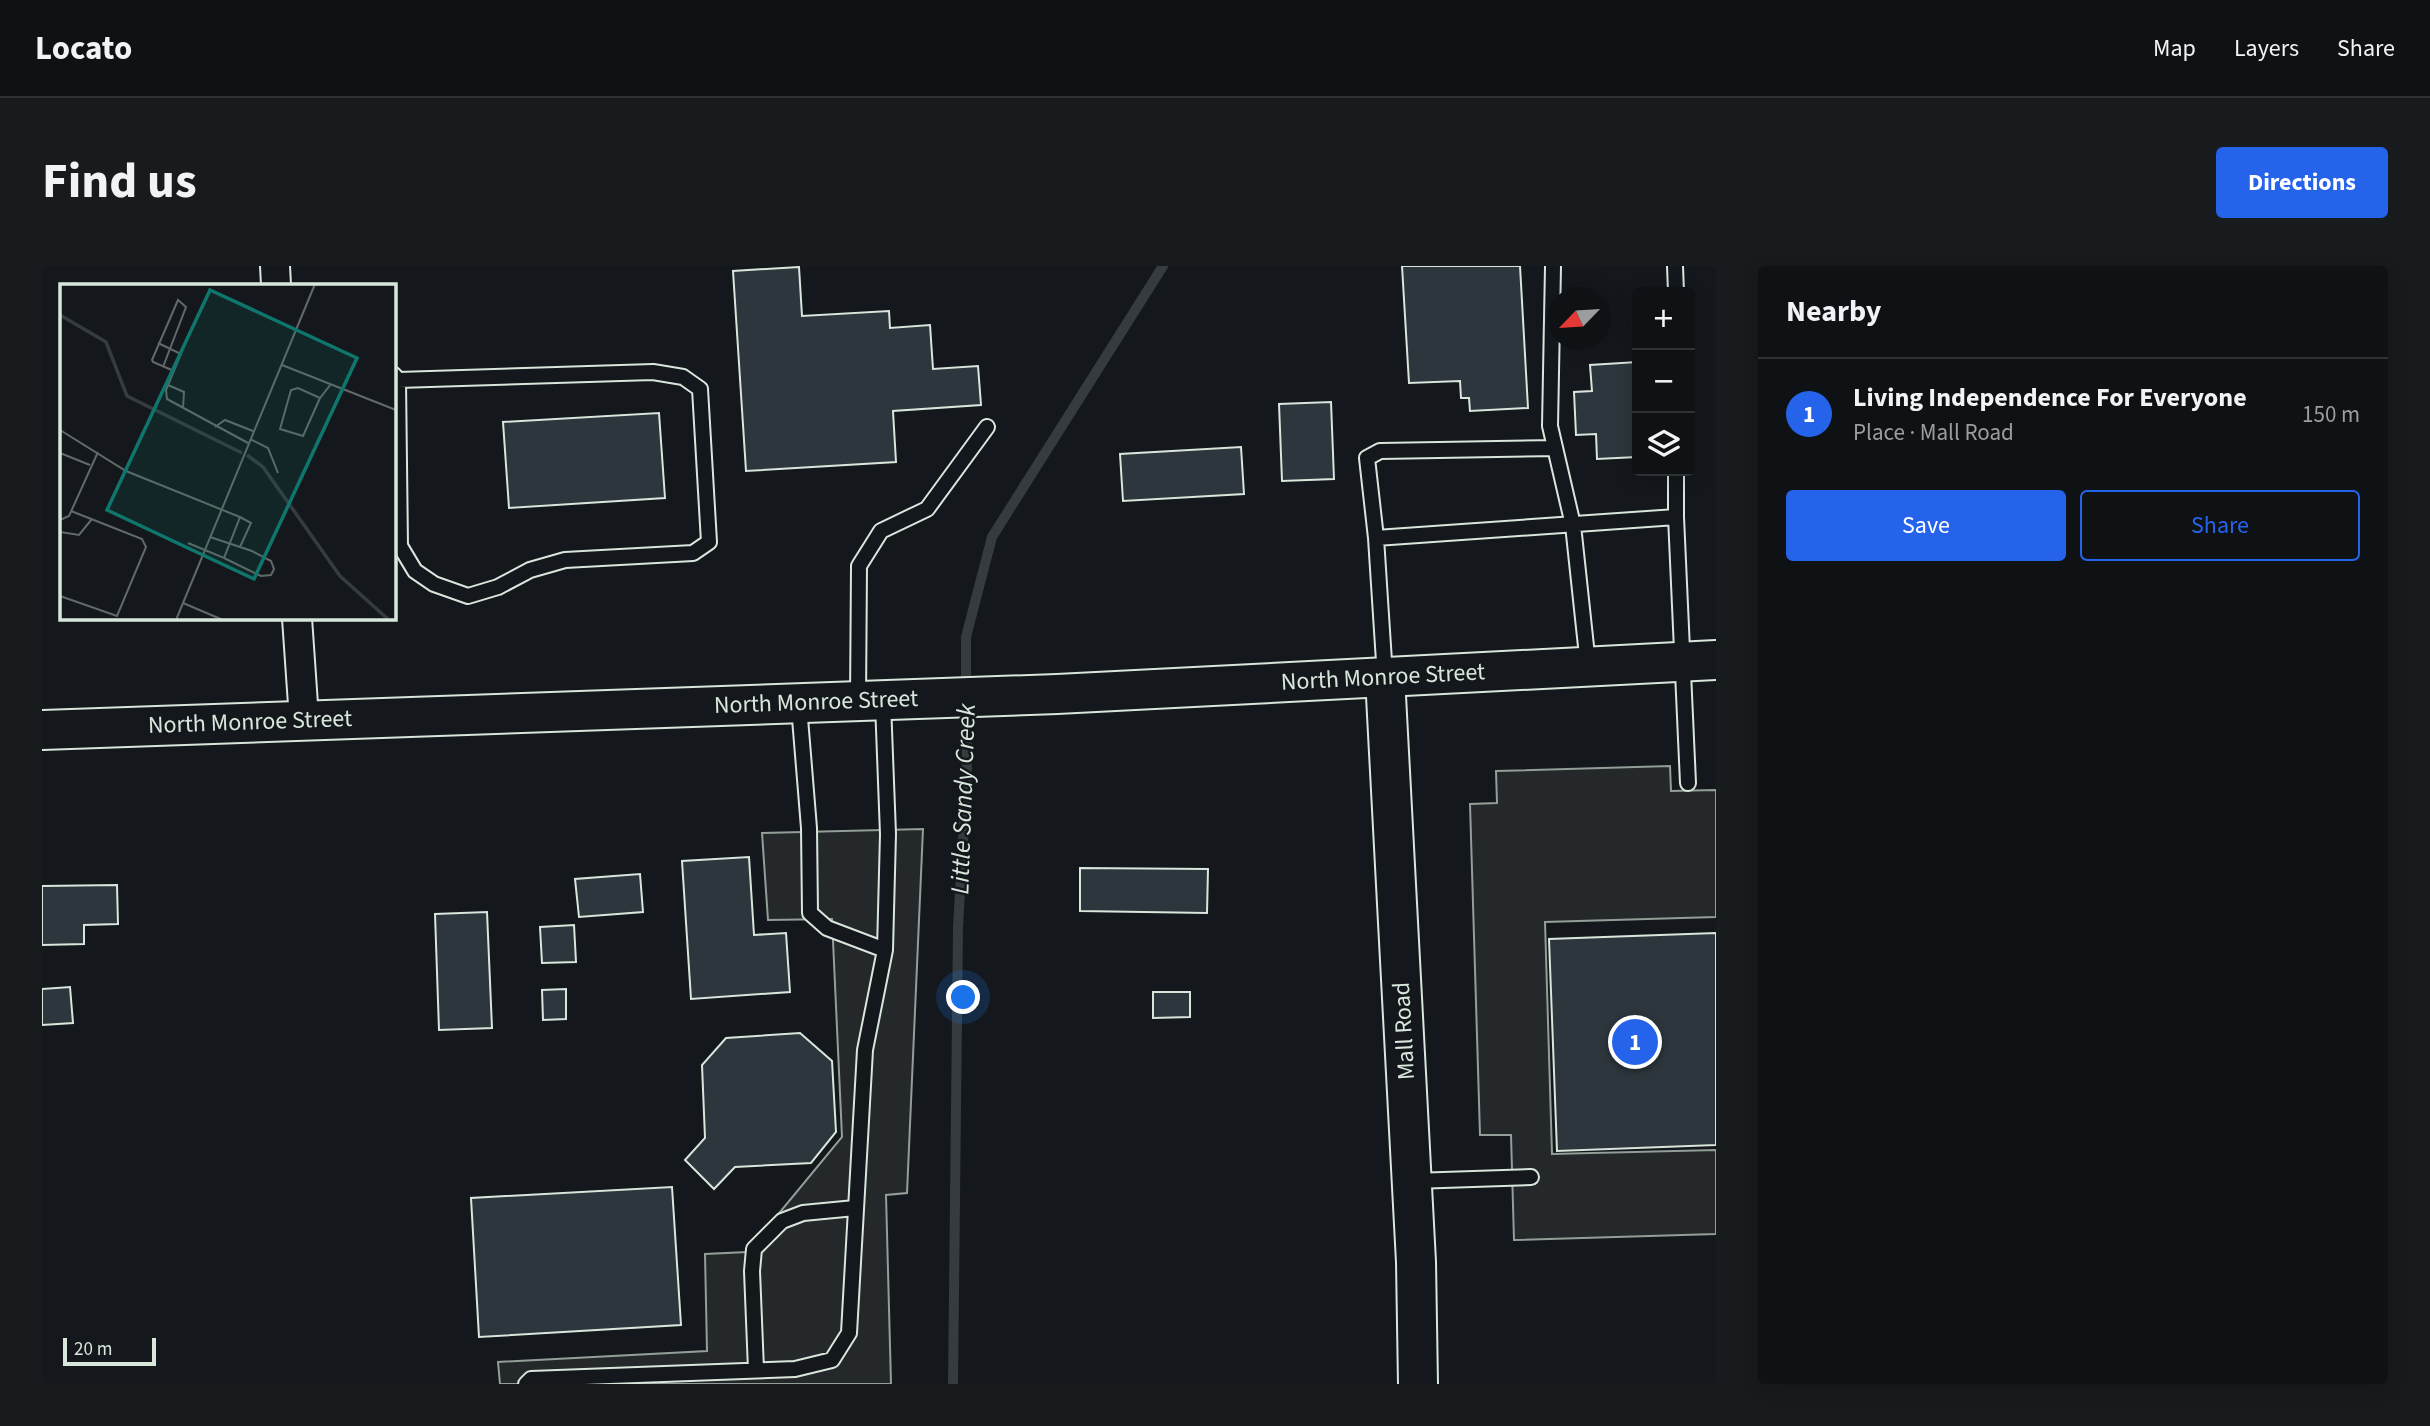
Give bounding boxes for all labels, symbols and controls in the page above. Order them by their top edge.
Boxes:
text: Locato [35,25,132,72]
text: Map [2153,31,2196,66]
text: Layers [2234,31,2299,66]
text: Share [2337,31,2395,66]
text: Find us [42,147,197,217]
button: Directions [2216,147,2388,218]
inset map [60,284,396,620]
north arrow [1548,287,1611,350]
map controls [1632,287,1695,476]
button: + [1632,287,1695,350]
text: Nearby [1786,290,1881,333]
button: − [1632,350,1695,413]
text: Living Independence For Everyone [1853,379,2247,416]
text: 1 [1803,398,1815,431]
text: 150 m [2302,398,2360,431]
button: layers [1632,413,1695,476]
text: Place · Mall Road [1853,416,2014,449]
button: Save [1786,490,2066,561]
button: Share [2080,490,2360,561]
street label: North Monroe Street [1280,654,1486,700]
street label: North Monroe Street [713,681,919,723]
street label: North Monroe Street [147,701,353,743]
water label: Little Sandy Creek [941,702,985,895]
your location [946,980,980,1014]
street label: Mall Road [1384,981,1424,1081]
pin: 1 [1612,1016,1658,1068]
scale bar [63,1335,156,1367]
text: 20 m [74,1336,112,1363]

